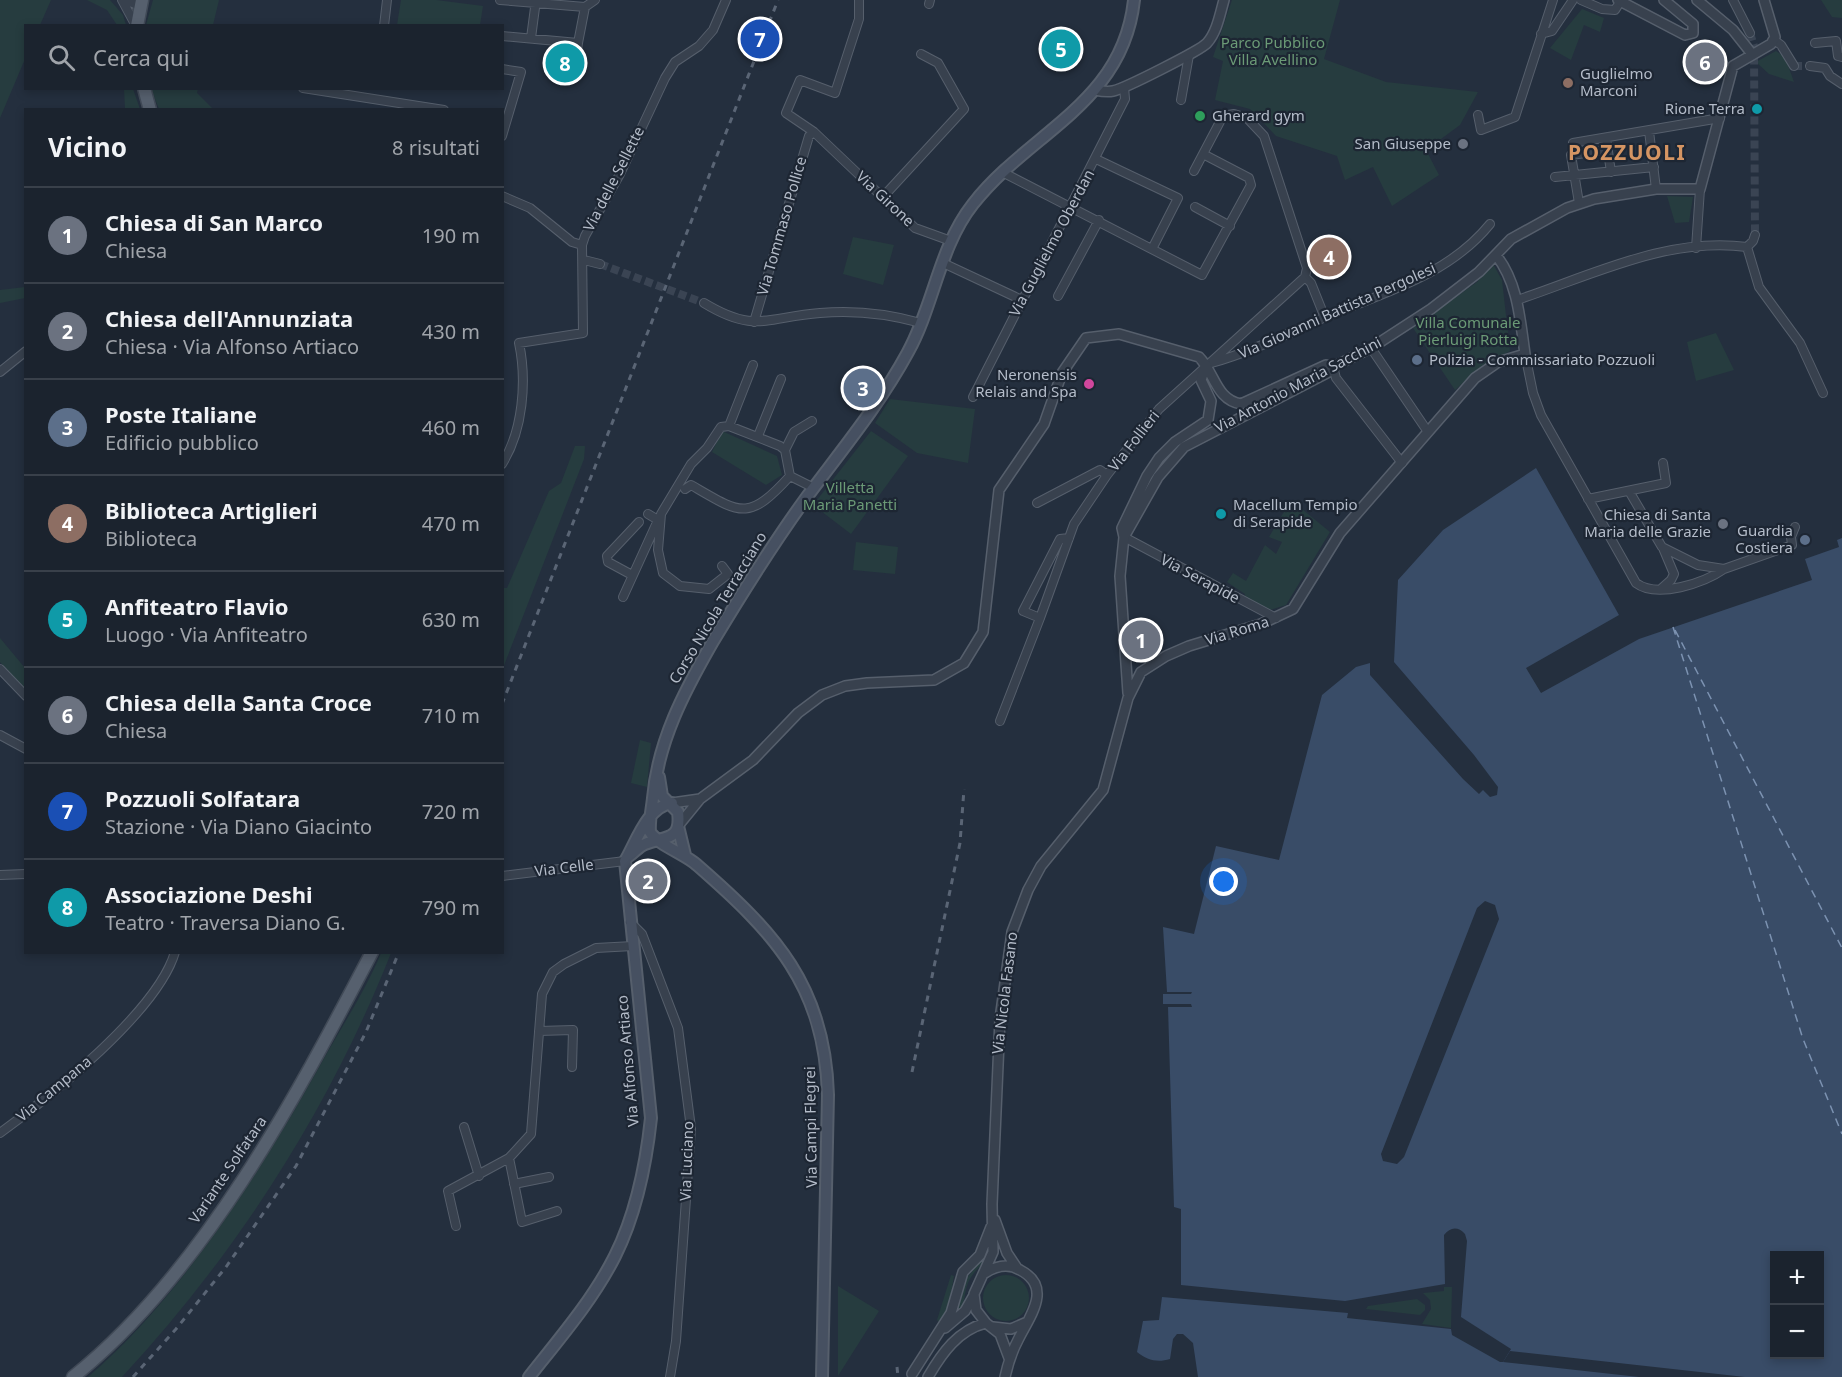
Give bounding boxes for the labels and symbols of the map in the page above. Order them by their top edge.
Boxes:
pin: 7 [740,16,780,62]
pin: 5 [1042,26,1080,72]
park label: Parco Pubblico Villa Avellino [1221,32,1325,69]
pin: 8 [546,40,584,86]
pin: 6 [1686,40,1724,84]
place label: Guglielmo Marconi [1580,63,1653,100]
marker: Guglielmo Marconi [1561,76,1575,90]
place label: Rione Terra [1665,98,1745,118]
marker: Rione Terra [1750,102,1764,116]
place label: Gherard gym [1212,105,1305,125]
marker: Gherard gym [1193,109,1207,123]
street label: Via delle Sellette [578,123,648,234]
place label: San Giuseppe [1355,133,1451,153]
marker: San Giuseppe [1456,137,1470,151]
district label: POZZUOLI [1568,138,1686,166]
street label: Via Tommaso Pollice [752,154,810,298]
street label: Via Guglielmo Oberdan [1004,165,1098,320]
street label: Via Girone [852,166,919,230]
pin: 4 [1310,234,1348,280]
street label: Via Giovanni Battista Pergolesi [1235,257,1438,363]
park label: Villa Comunale Pierluigi Rotta [1416,312,1520,349]
street label: Via Antonio Maria Sacchini [1211,332,1385,437]
place label: Polizia - Commissariato Pozzuoli [1429,349,1655,369]
marker: Polizia - Commissariato Pozzuoli [1410,353,1424,367]
place label: Neronensis Relais and Spa [975,364,1077,401]
pin: 3 [844,366,882,410]
marker: Neronensis Relais and Spa [1082,377,1096,391]
street label: Via Follieri [1103,406,1163,475]
park label: Villetta Maria Panetti [803,477,897,514]
place label: Macellum Tempio di Serapide [1233,494,1358,531]
place label: Chiesa di Santa Maria delle Grazie [1584,504,1711,541]
marker: Macellum Tempio di Serapide [1214,507,1228,521]
marker: Chiesa di Santa Maria delle Grazie [1716,517,1730,531]
place label: Guardia Costiera [1735,520,1793,557]
street label: Corso Nicola Terracciano [664,528,771,687]
marker: Guardia Costiera [1798,533,1812,547]
street label: Via Serapide [1157,549,1244,607]
street label: Via Roma [1202,611,1271,649]
pin: 1 [1122,618,1160,662]
street label: Via Celle [533,853,595,881]
pin: 2 [628,858,668,904]
your location [1209,867,1238,896]
street label: Via Nicola Fasano [987,931,1021,1055]
street label: Via Alfonso Artiaco [611,994,643,1128]
street label: Via Campana [12,1051,95,1126]
street label: Via Campi Flegrei [799,1066,821,1188]
street label: Variante Solfatara [184,1112,271,1227]
street label: Via Luciano [675,1121,697,1201]

